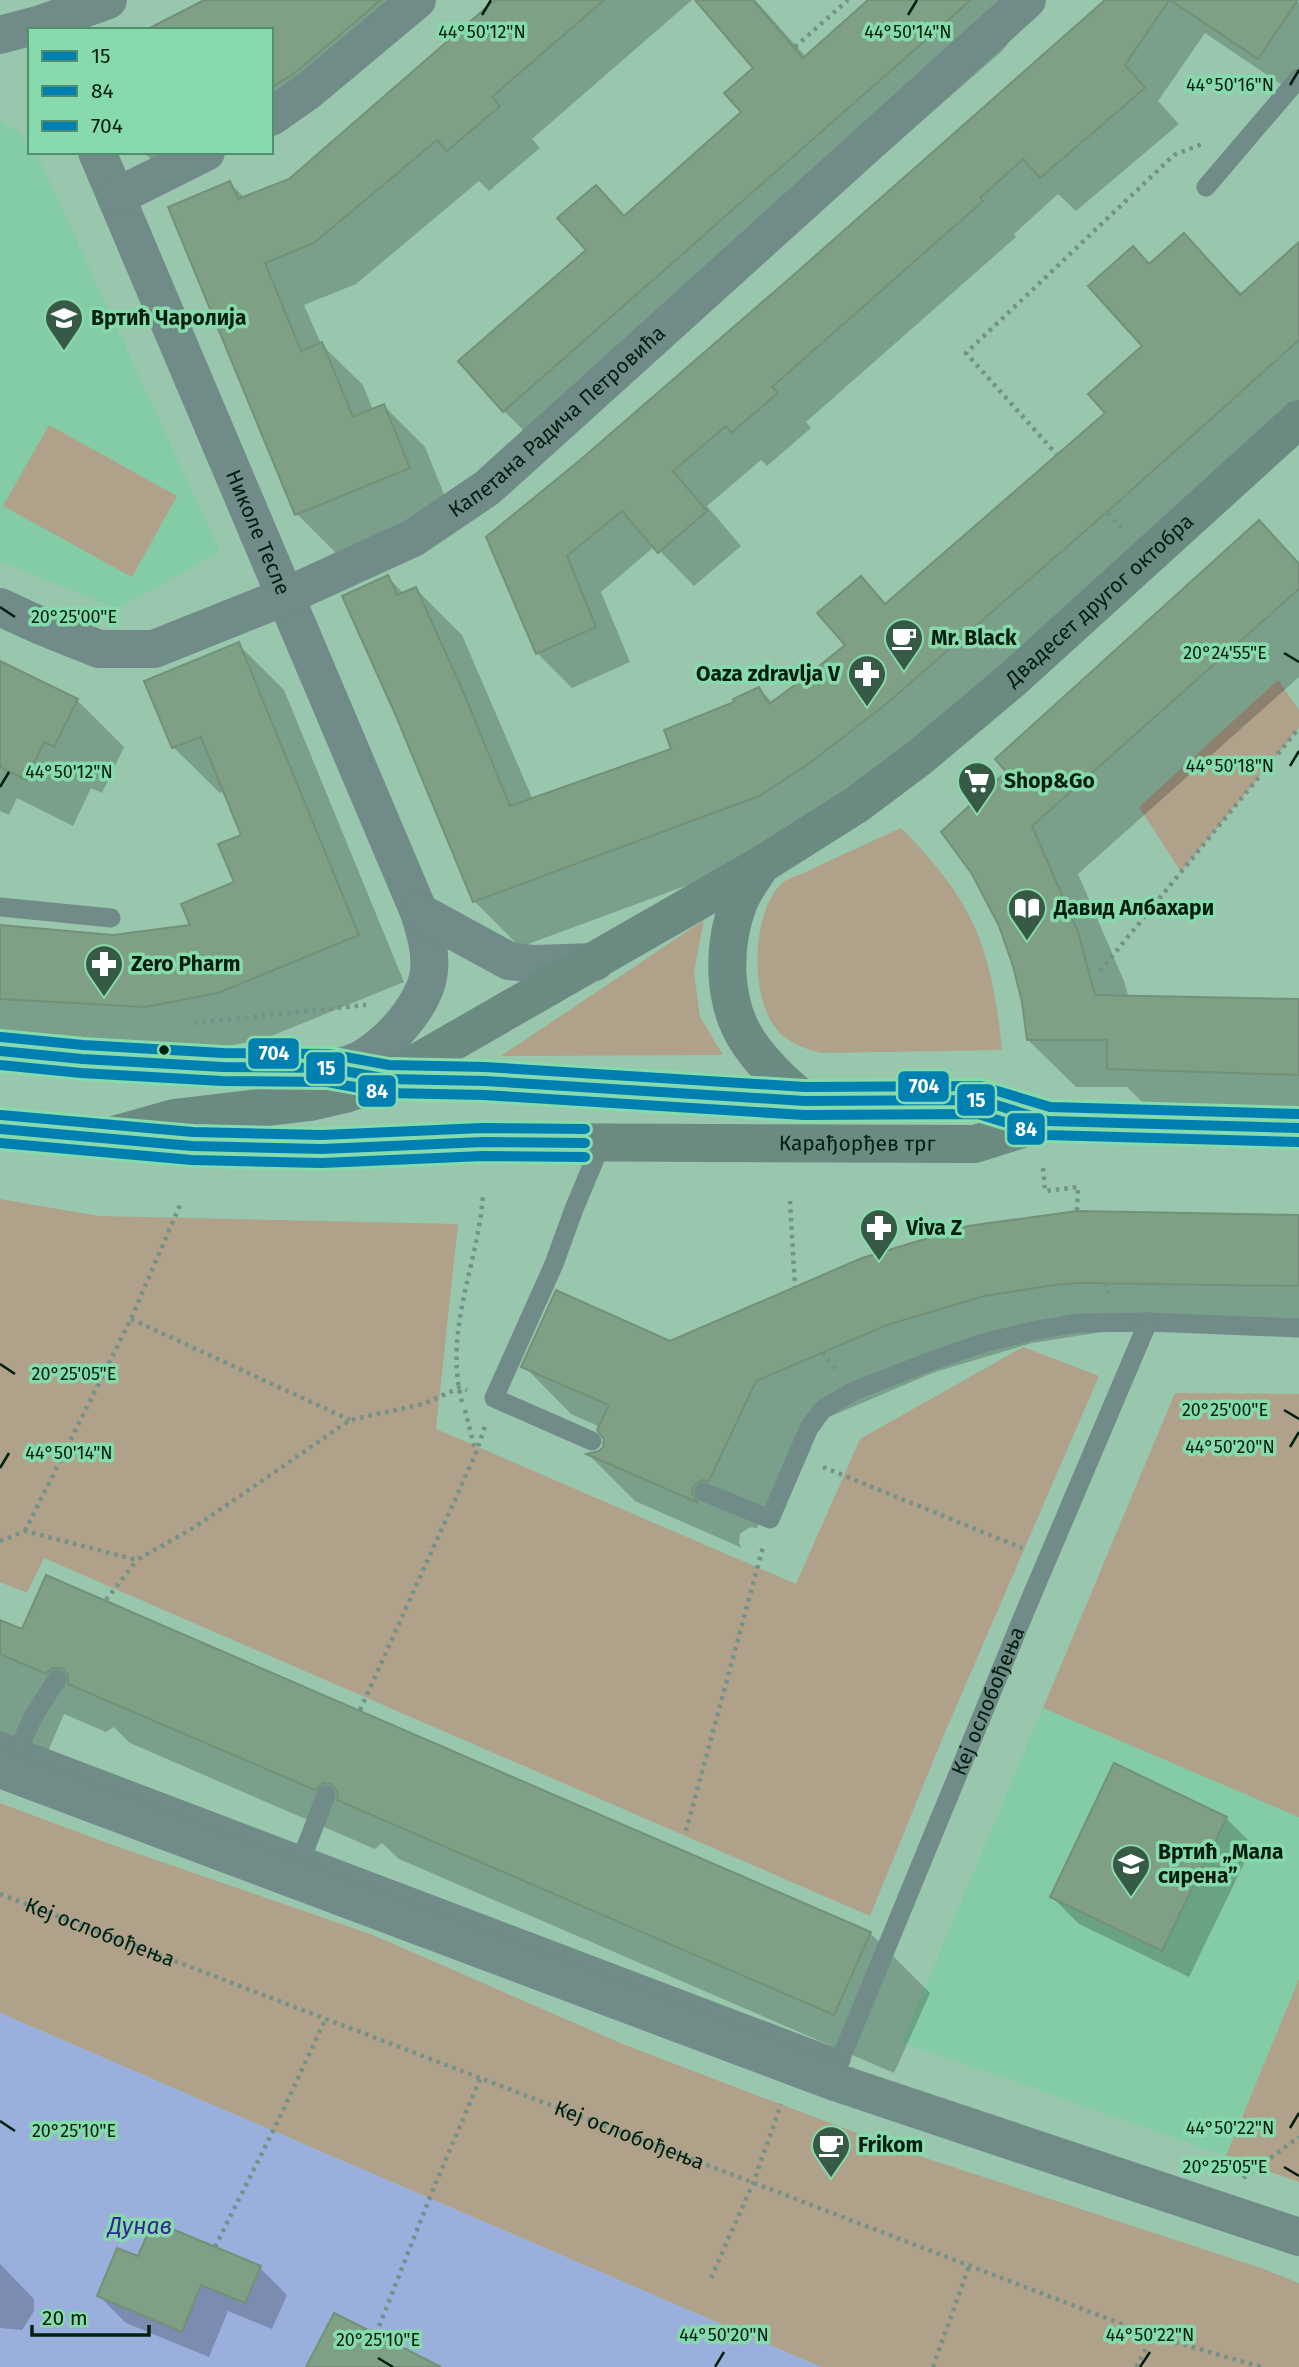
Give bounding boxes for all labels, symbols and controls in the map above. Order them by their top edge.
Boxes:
text: 44°50'12"N [438,21,526,43]
text: 44°50'14"N [864,21,952,43]
legend [28,28,273,154]
text: 15 [91,43,111,69]
text: 44°50'16"N [1186,74,1274,96]
text: 84 [91,78,114,104]
text: 704 [91,113,123,139]
school or university icon: Вртић Чаролија [43,297,85,352]
place label: Вртић Чаролија [91,305,246,331]
street label: Капетана Радича Петровића [444,320,671,523]
street label: Николе Тесле [220,466,296,599]
street label: Двадесет другог октобра [1000,508,1199,693]
text: 20°25'00"E [31,606,117,628]
cafe icon: Mr. Black [883,617,925,672]
place label: Mr. Black [931,625,1017,651]
text: 20°24'55"E [1183,642,1267,664]
pharmacy icon: Oaza zdravlja V [846,653,888,708]
place label: Oaza zdravlja V [696,661,841,687]
text: 44°50'18"N [1186,755,1274,777]
supermarket icon: Shop&Go [956,760,998,815]
text: 44°50'12"N [25,761,113,783]
place label: Shop&Go [1004,768,1095,794]
library icon: Давид Албахари [1006,887,1048,942]
place label: Давид Албахари [1053,895,1214,921]
pharmacy icon: Zero Pharm [83,943,125,998]
place label: Zero Pharm [131,951,241,977]
line badge: 704 [247,1037,300,1070]
text: 704 [259,1042,290,1065]
unlabelled marker [157,1043,171,1057]
line badge: 15 [305,1051,346,1085]
text: 15 [316,1057,336,1080]
line badge: 704 [897,1070,950,1103]
line badge: 84 [357,1074,397,1108]
text: 704 [909,1075,940,1098]
text: 84 [366,1080,388,1103]
line badge: 15 [956,1083,996,1117]
text: 15 [966,1089,986,1112]
line badge: 84 [1006,1112,1046,1146]
text: 84 [1015,1118,1037,1141]
street label: Карађорђев трг [779,1130,935,1157]
pharmacy icon: Viva Z [858,1207,900,1262]
place label: Viva Z [905,1215,962,1241]
text: 20°25'05"E [32,1363,116,1385]
text: 20°25'00"E [1182,1399,1268,1421]
text: 44°50'20"N [1185,1436,1275,1458]
text: 44°50'14"N [25,1442,113,1464]
street label: Кеј ослобођења [946,1623,1030,1779]
place label: Вртић „Мала сирена” [1158,1839,1283,1889]
school or university icon: Вртић „Мала сирена” [1110,1843,1152,1898]
street label: Кеј ослобођења [21,1892,179,1973]
street label: Кеј ослобођења [551,2095,708,2176]
text: 44°50'22"N [1186,2117,1274,2139]
text: 20°25'10"E [32,2120,116,2142]
cafe icon: Frikom [810,2124,852,2179]
place label: Frikom [858,2132,923,2158]
text: 20°25'05"E [1183,2156,1267,2178]
water label: Дунав [106,2212,172,2240]
scale bar [32,2294,149,2338]
text: 20 m [42,2305,88,2331]
text: 44°50'20"N [679,2324,769,2346]
text: 44°50'22"N [1106,2324,1194,2346]
text: 20°25'10"E [336,2329,420,2351]

